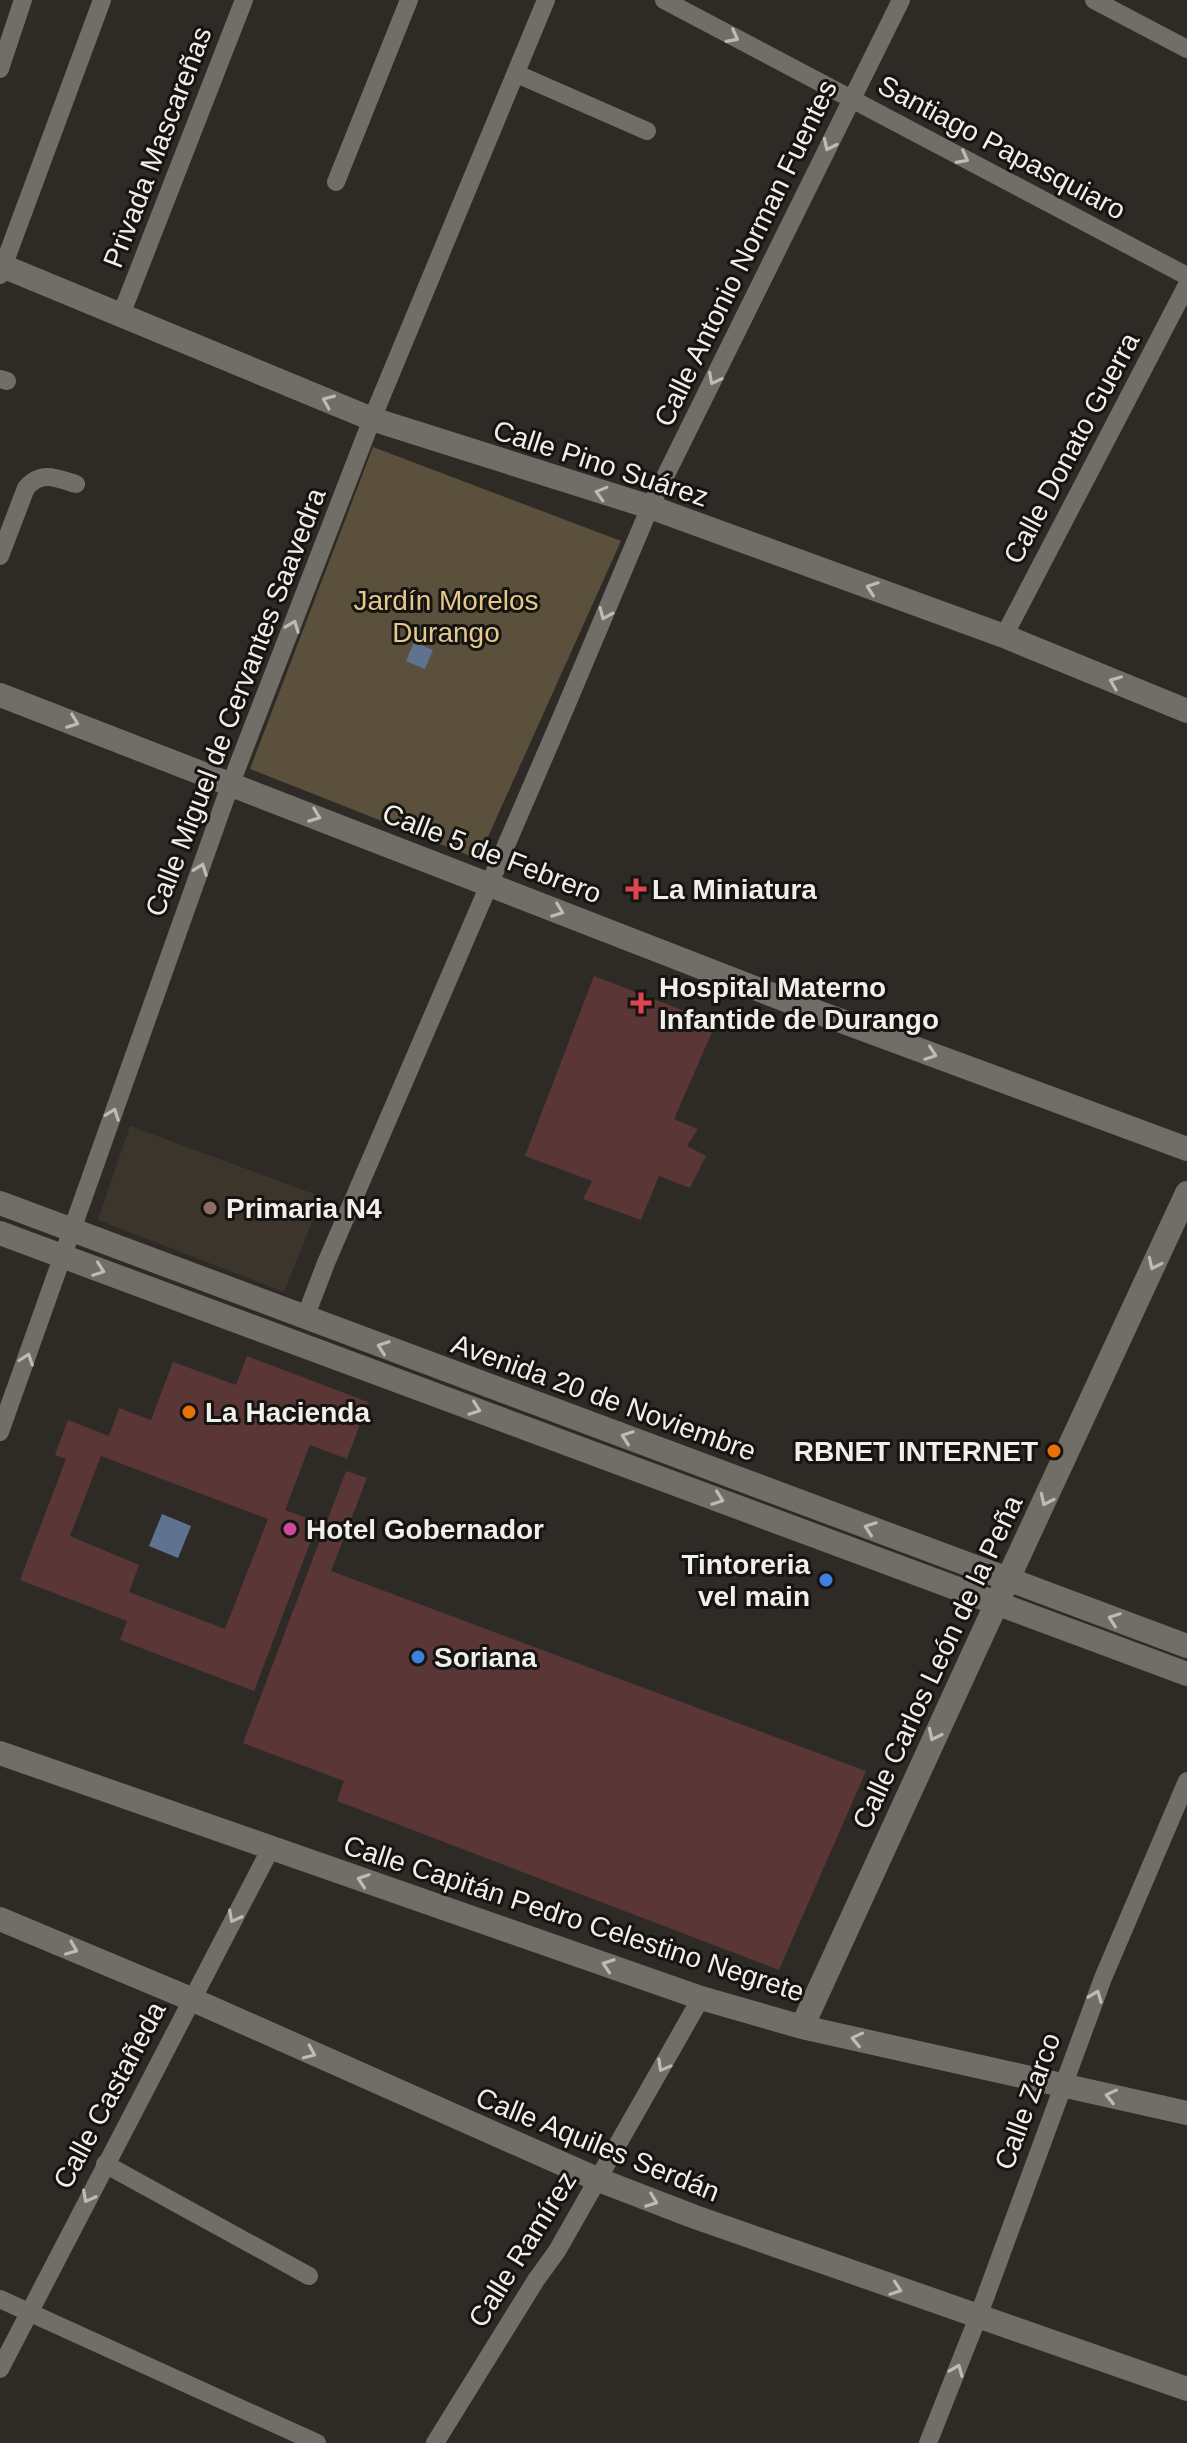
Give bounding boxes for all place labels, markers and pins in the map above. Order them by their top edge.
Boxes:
place label: La Miniatura [652,874,817,905]
marker: La Miniatura [627,880,645,898]
place label: Hospital Materno Infantide de Durango [659,972,939,1035]
marker: Hospital Materno Infantide de Durango [630,992,652,1014]
place label: Primaria N4 [226,1193,382,1224]
marker: Primaria N4 [201,1199,219,1217]
place label: La Hacienda [205,1397,370,1428]
marker: La Hacienda [180,1403,198,1421]
place label: RBNET INTERNET [794,1436,1038,1467]
marker: RBNET INTERNET [1045,1442,1063,1460]
place label: Hotel Gobernador [306,1514,544,1545]
marker: Hotel Gobernador [281,1520,299,1538]
place label: Tintoreria vel main [681,1549,810,1612]
marker: Tintoreria vel main [817,1571,835,1589]
place label: Soriana [434,1642,537,1673]
marker: Soriana [409,1648,427,1666]

